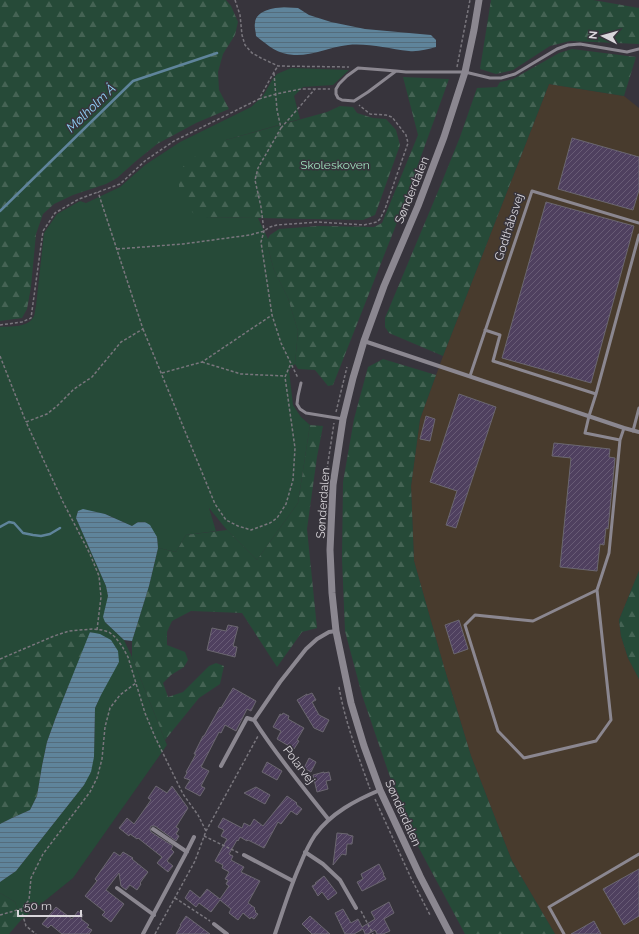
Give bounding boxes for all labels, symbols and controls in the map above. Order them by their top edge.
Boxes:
north arrow [583,16,623,56]
text: N [587,30,600,40]
water label: Mølholm Å [63,81,119,135]
street label: Sønderdalen [392,154,432,226]
park label: Skoleskoven [300,158,370,172]
street label: Godthåbsvej [492,192,526,262]
street label: Sønderdalen [314,467,332,539]
street label: Polarvej [280,743,318,787]
street label: Sønderdalen [382,778,424,848]
scale bar [18,892,81,918]
text: 50 m [24,899,52,913]

